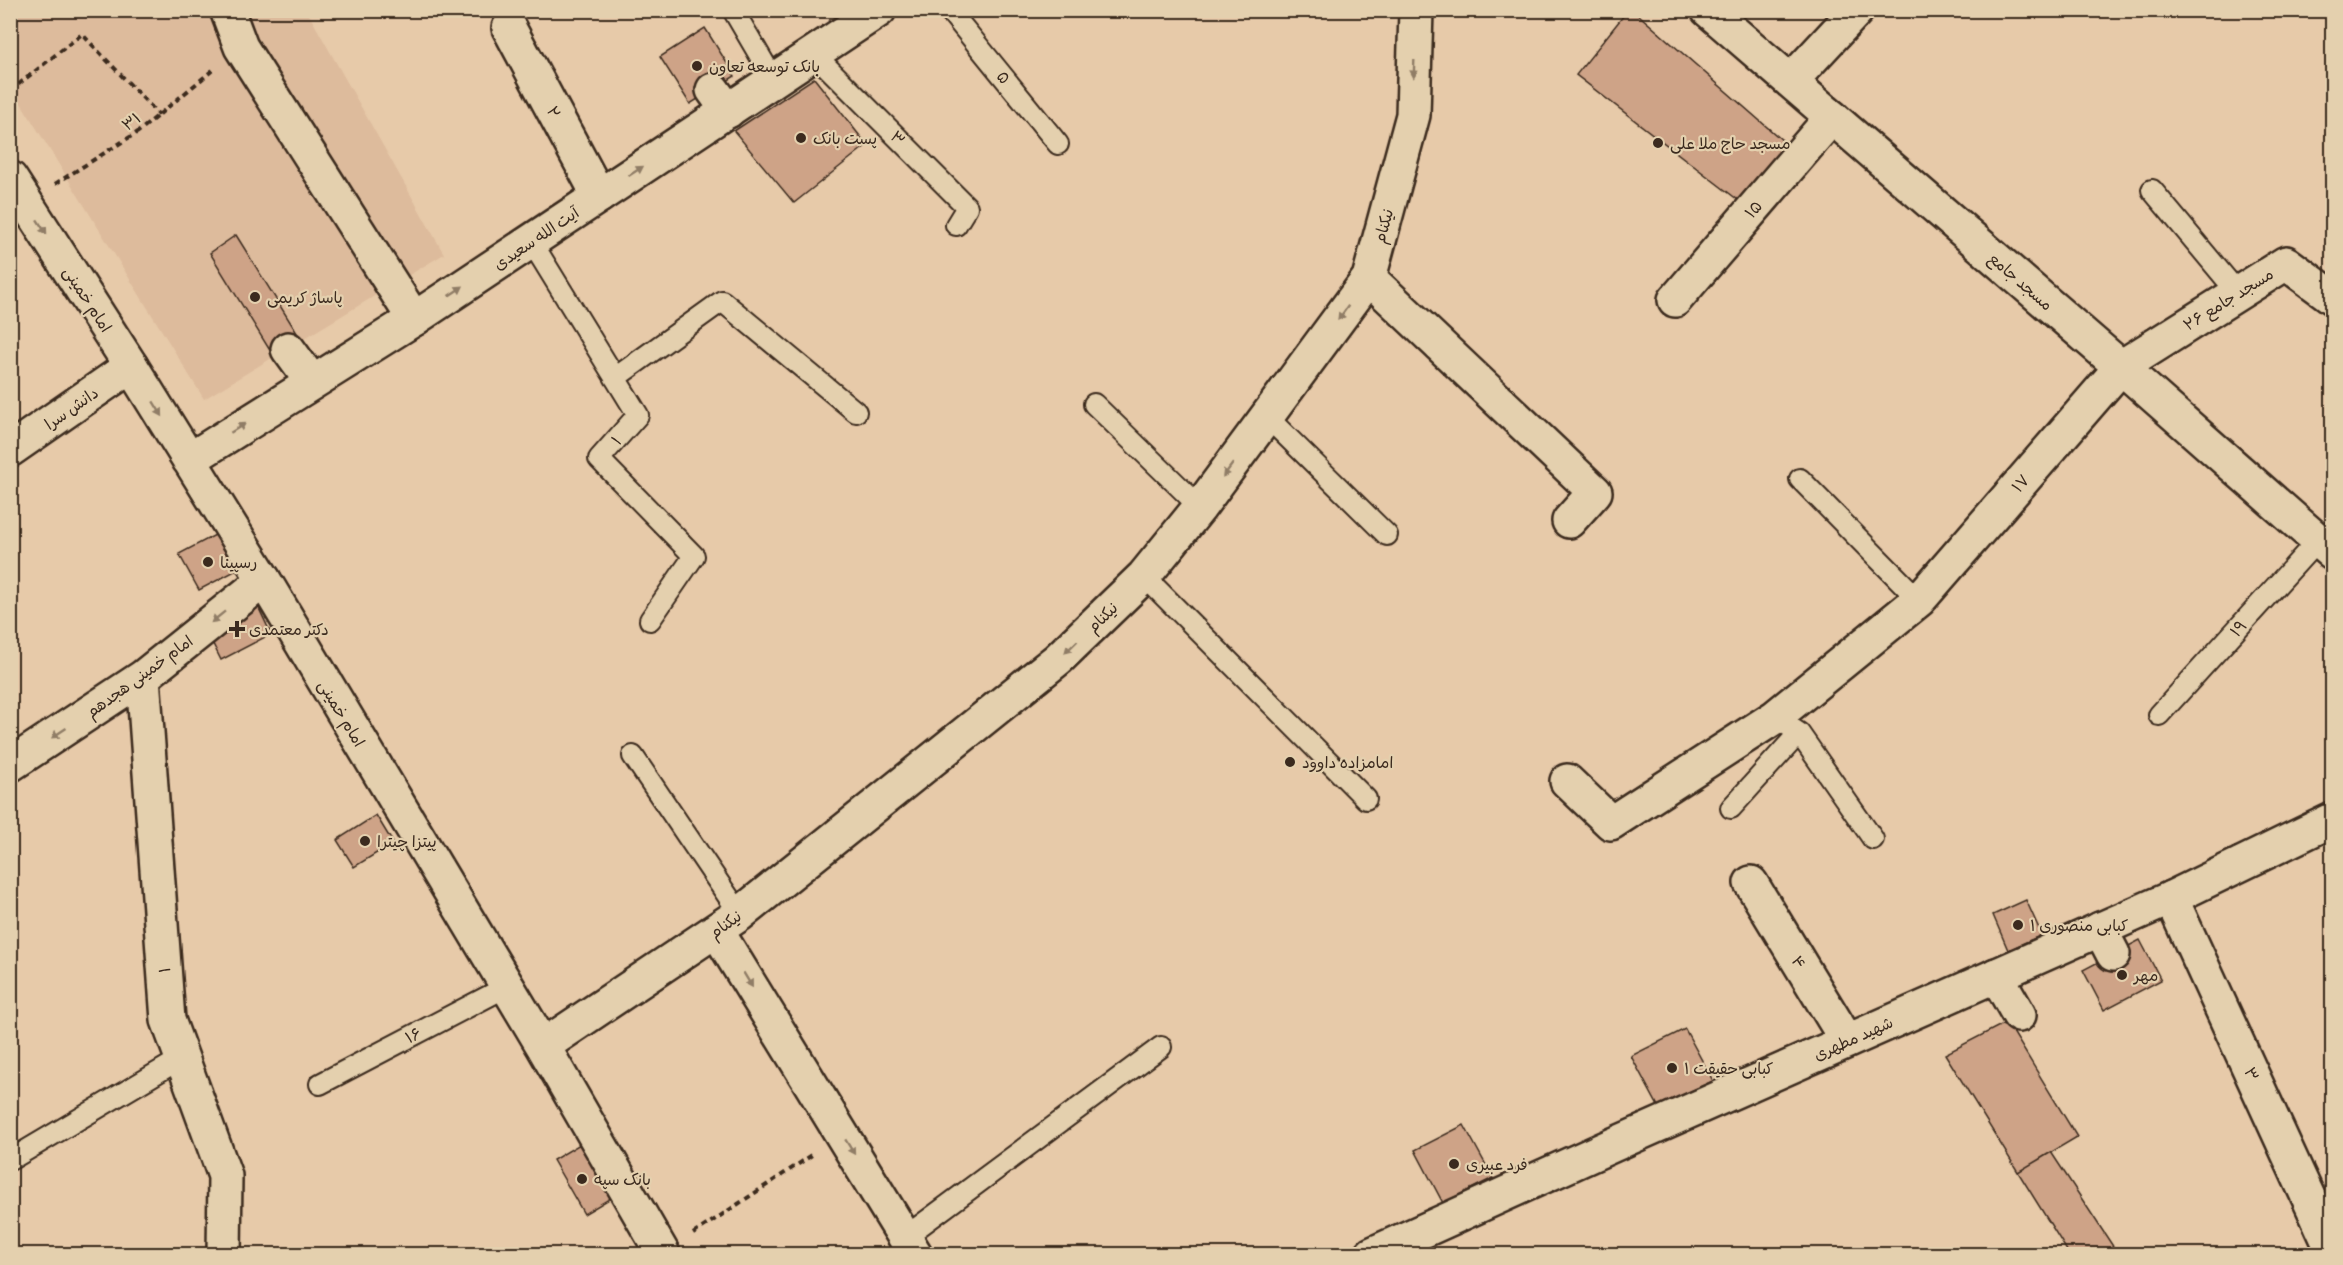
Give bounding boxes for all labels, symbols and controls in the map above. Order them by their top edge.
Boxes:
place label: بانک توسعه تعاون [709,57,820,77]
marker: بانک توسعه تعاون [690,59,704,73]
one-way arrow [1409,59,1419,78]
street label: ۵ [992,67,1014,88]
street label: ۲ [542,103,564,122]
street label: ۳۱ [118,108,145,135]
street label: ۳ [886,127,909,150]
place label: پست بانک [813,129,877,149]
marker: پست بانک [794,131,808,145]
place label: مسجد حاج ملا علی [1670,134,1791,154]
marker: مسجد حاج ملا علی [1651,136,1665,150]
one-way arrow [628,165,644,177]
street label: ۱۵ [1741,197,1767,223]
street label: آیت الله سعیدی [490,202,584,275]
street label: نیکنام [1370,207,1400,246]
one-way arrow [36,219,47,235]
street label: مسجد جامع [1983,248,2057,316]
street label: امام خمینی [57,263,116,337]
street label: ۲۶ مسجد جامع [2180,264,2278,336]
one-way arrow [448,285,465,296]
place label: پاساژ کریمی [267,288,343,308]
marker: پاساژ کریمی [248,290,262,304]
one-way arrow [1337,304,1349,320]
street label: دانش سرا [41,383,102,435]
one-way arrow [152,401,163,417]
one-way arrow [230,423,246,434]
street label: ۱ [607,432,626,450]
one-way arrow [1222,462,1234,477]
street label: ۱۷ [2008,471,2034,497]
place label: رسپینا [220,553,257,573]
marker: رسپینا [201,555,215,569]
street label: نیکنام [1083,598,1124,639]
one-way arrow [210,610,226,623]
street label: ۱۹ [2226,616,2251,641]
place label: دکتر معتمدی [249,620,329,640]
marker: دکتر معتمدی [230,622,244,636]
street label: امام خمینی هجدهم [82,631,198,724]
one-way arrow [1064,639,1078,653]
street label: امام خمینی [312,676,369,752]
one-way arrow [51,727,67,738]
place label: امامزاده داوود [1302,753,1393,773]
marker: امامزاده داوود [1283,755,1297,769]
place label: پیتزا چیترا [377,832,437,852]
marker: پیتزا چیترا [358,834,372,848]
street label: نیکنام [705,906,747,945]
place label: کبابی منصوری ۱ [2030,916,2128,936]
marker: کبابی منصوری ۱ [2011,918,2025,932]
street label: ۴ [1786,952,1810,973]
street label: ۱ [155,966,175,974]
place label: مهر [2132,966,2158,986]
marker: مهر [2115,968,2129,982]
one-way arrow [742,972,753,988]
street label: شهید مطهری [1811,1012,1896,1065]
street label: ۱۶ [402,1023,425,1048]
place label: کبابی حقیقت ۱ [1684,1059,1774,1079]
marker: کبابی حقیقت ۱ [1665,1061,1679,1075]
street label: ۳ [2239,1064,2263,1085]
one-way arrow [844,1139,855,1155]
place label: فرد عبیری [1466,1155,1528,1175]
marker: فرد عبیری [1447,1157,1461,1171]
place label: بانک سپه [594,1170,651,1190]
marker: بانک سپه [575,1172,589,1186]

